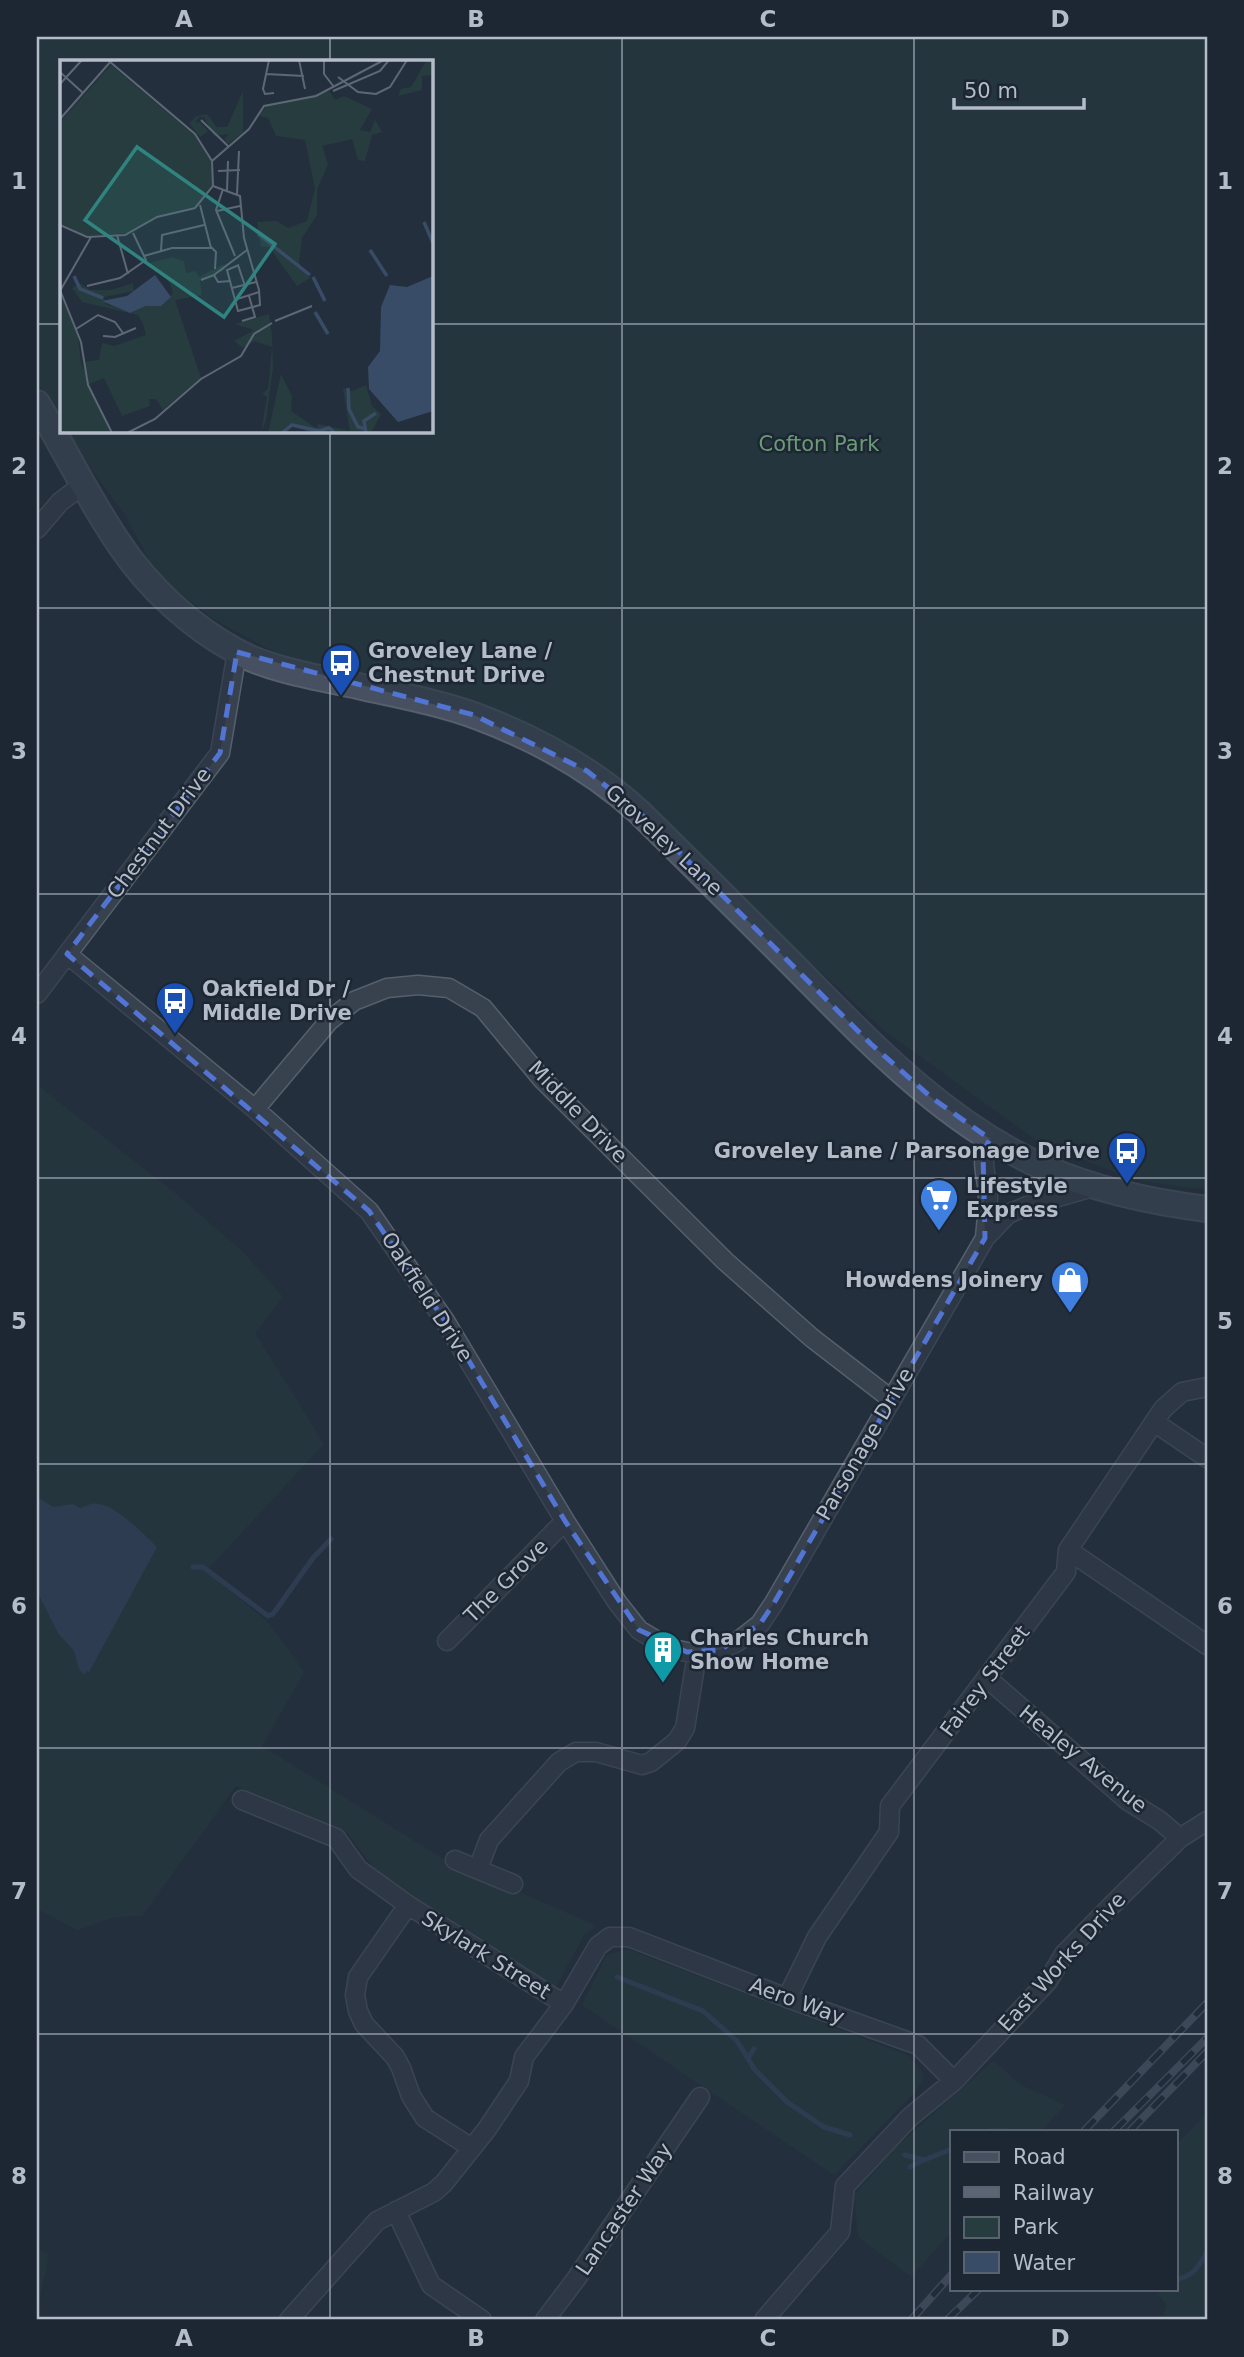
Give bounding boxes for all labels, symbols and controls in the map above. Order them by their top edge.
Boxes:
text: A [175,6,193,32]
text: B [467,6,485,32]
text: C [760,6,776,32]
text: D [1050,6,1070,32]
inset map [60,60,432,432]
scale bar [954,66,1083,110]
text: 50 m [964,79,1018,103]
text: 1 [11,168,27,194]
text: 1 [1217,168,1233,194]
park label: Cofton Park [759,432,880,456]
text: 2 [11,453,27,479]
text: 2 [1217,453,1233,479]
place label: Groveley Lane / Chestnut Drive [368,639,552,687]
bus stop icon: Groveley Lane / Chestnut Drive [320,642,362,697]
text: 3 [11,738,27,764]
text: 3 [1217,738,1233,764]
street label: Chestnut Drive [102,763,216,903]
street label: Groveley Lane [600,780,728,900]
place label: Oakfield Dr / Middle Drive [202,977,352,1025]
bus stop icon: Oakfield Dr / Middle Drive [154,980,196,1035]
text: 4 [11,1023,27,1049]
text: 4 [1217,1023,1233,1049]
street label: Middle Drive [524,1056,632,1168]
bus stop icon: Groveley Lane / Parsonage Drive [1106,1130,1148,1185]
place label: Groveley Lane / Parsonage Drive [714,1139,1100,1163]
place label: Lifestyle Express [966,1174,1068,1222]
supermarket icon: Lifestyle Express [918,1177,960,1232]
street label: Oakfield Drive [376,1228,478,1366]
shop icon: Howdens Joinery [1049,1259,1091,1314]
place label: Howdens Joinery [845,1268,1043,1292]
text: 5 [11,1308,27,1334]
text: 5 [1217,1308,1233,1334]
street label: Parsonage Drive [812,1363,918,1525]
street label: The Grove [458,1534,553,1629]
text: 6 [11,1593,27,1619]
text: 6 [1217,1593,1233,1619]
street label: Fairey Street [935,1621,1035,1741]
place label: Charles Church Show Home [690,1626,869,1674]
building icon: Charles Church Show Home [642,1629,684,1684]
street label: Healey Avenue [1014,1700,1152,1818]
text: 7 [11,1878,27,1904]
text: 7 [1217,1878,1233,1904]
street label: East Works Drive [993,1888,1131,2036]
street label: Skylark Street [417,1906,555,2004]
street label: Aero Way [746,1973,848,2029]
legend [950,2130,1178,2290]
street label: Lancaster Way [571,2138,677,2280]
text: Road [1013,2145,1066,2169]
text: 8 [11,2163,27,2189]
text: 8 [1217,2163,1233,2189]
text: Railway [1013,2181,1094,2205]
text: Park [1013,2215,1059,2239]
text: Water [1013,2251,1075,2275]
text: A [175,2325,193,2351]
text: B [467,2325,485,2351]
text: C [760,2325,776,2351]
text: D [1050,2325,1070,2351]

